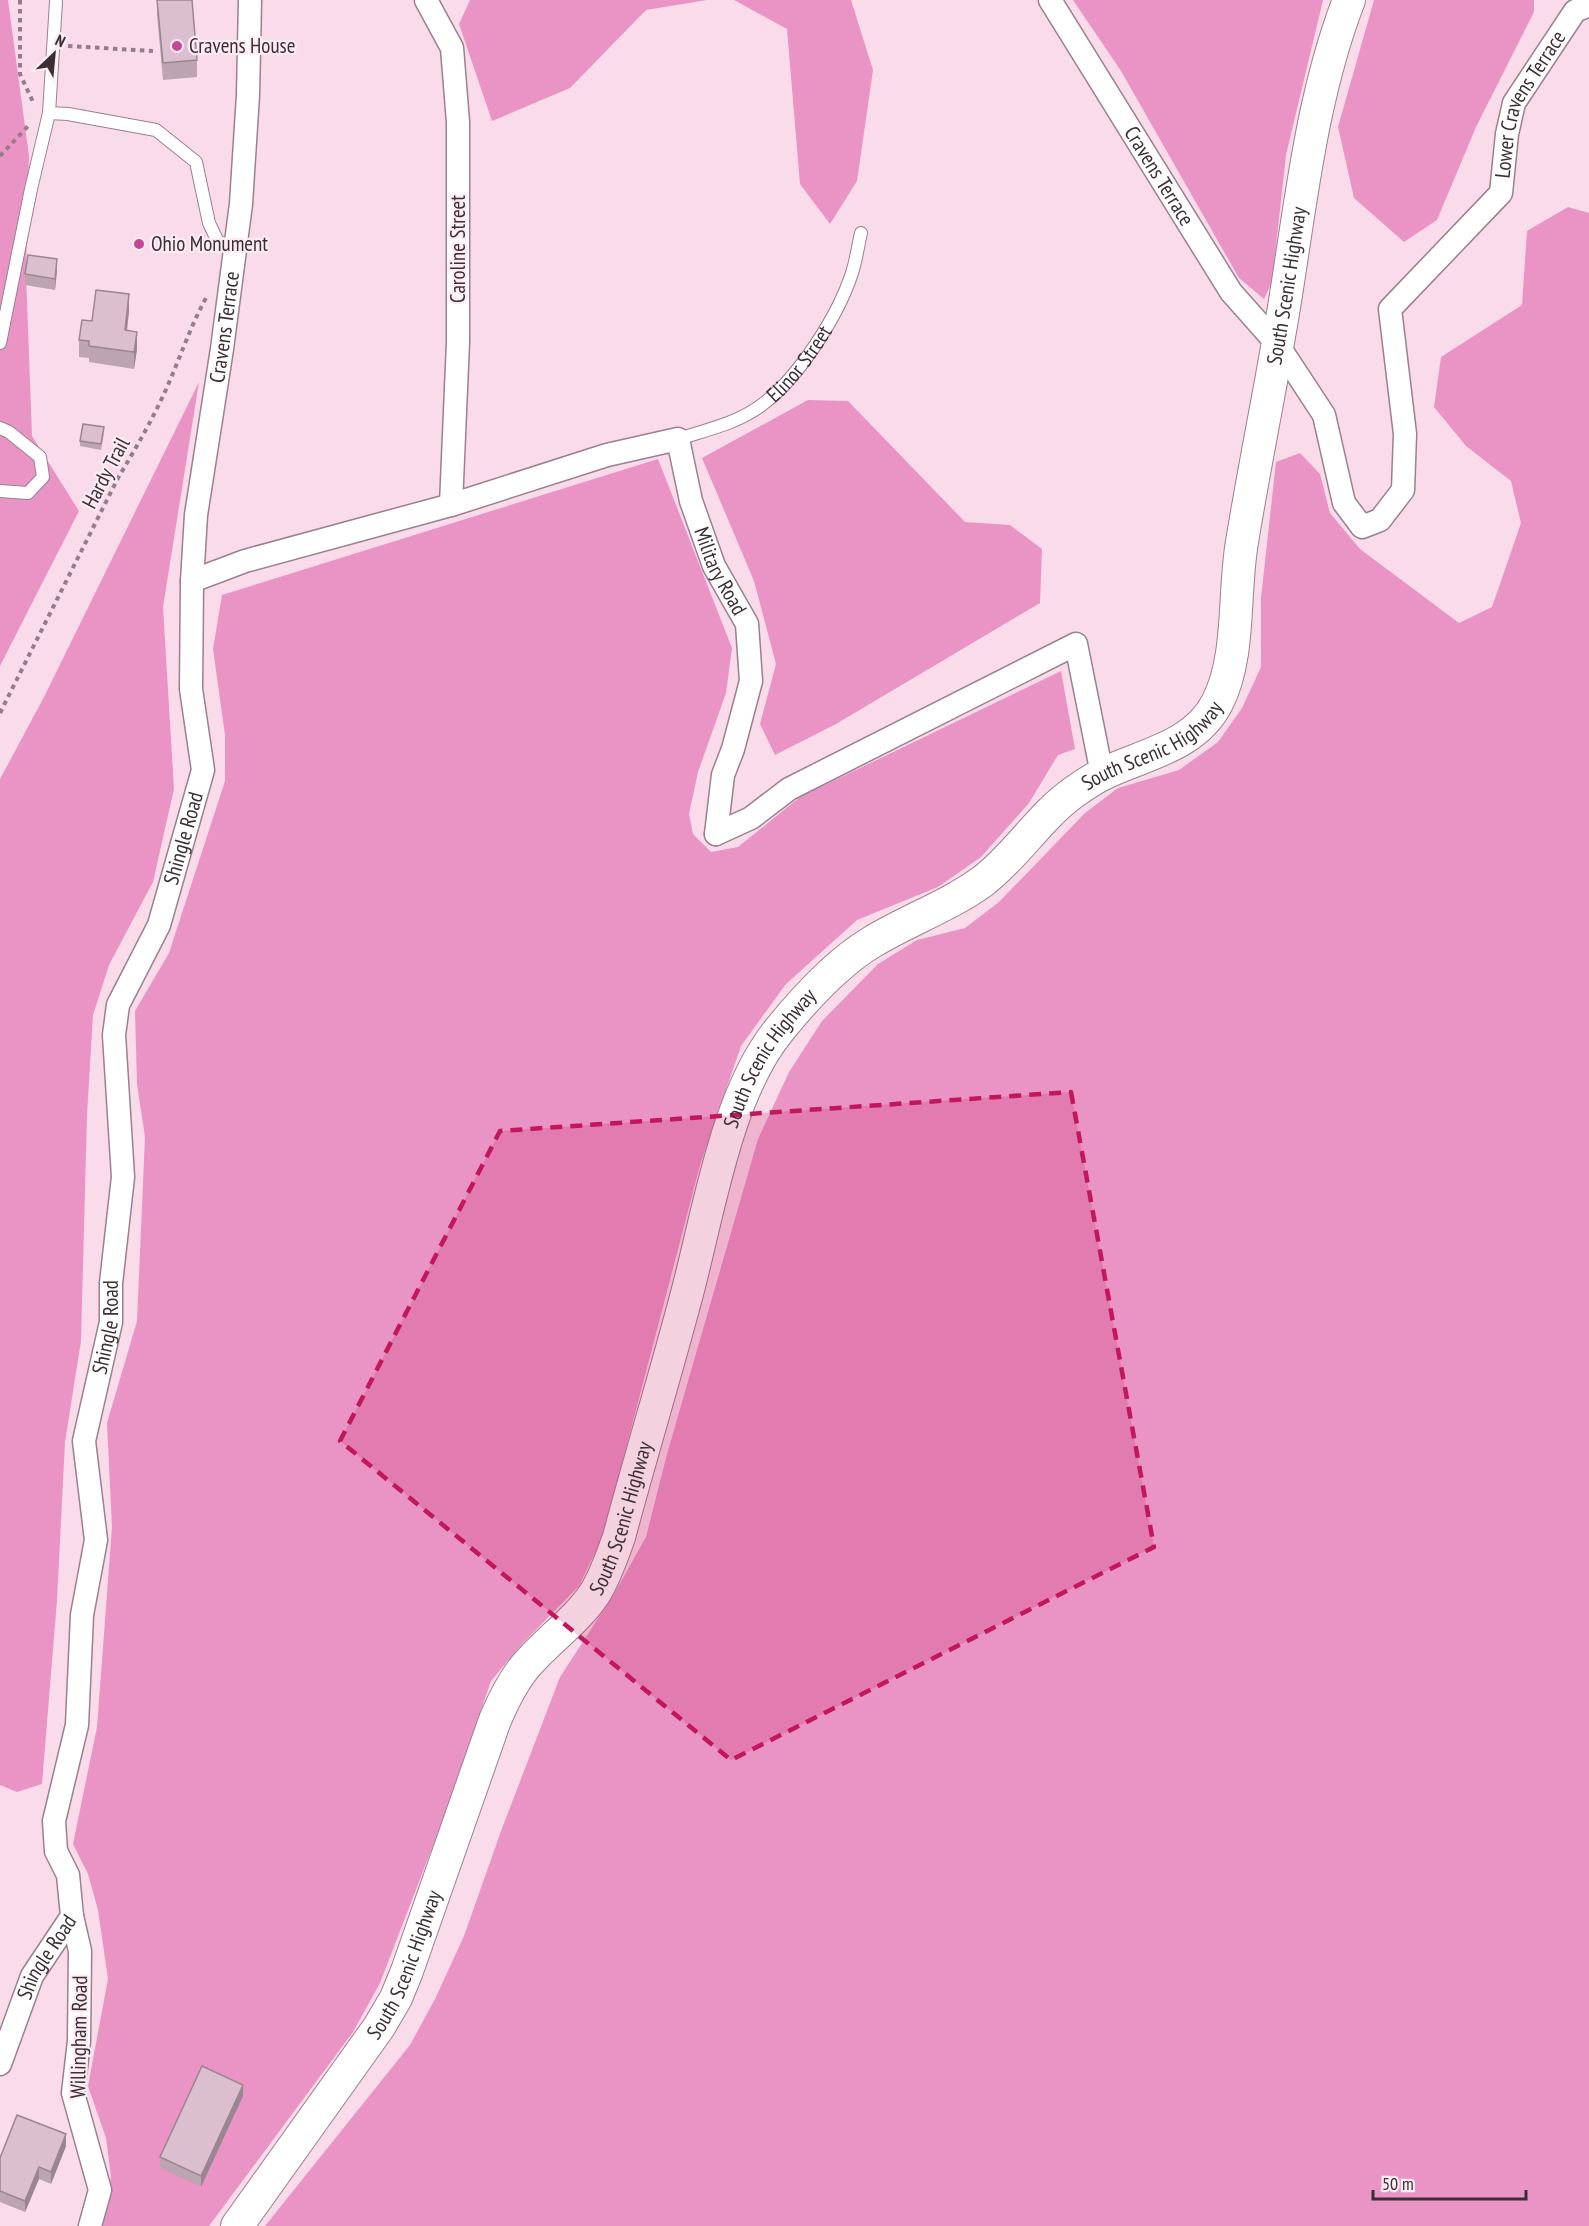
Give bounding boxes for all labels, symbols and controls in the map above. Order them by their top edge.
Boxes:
north arrow [24,24,84,84]
street label: Lower Cravens Terrace [1489,25,1571,179]
text: N [52,30,69,51]
place label: Cravens House [189,32,295,59]
marker: Cravens House [170,39,184,53]
street label: Cravens Terrace [1118,121,1201,231]
street label: Caroline Street [444,195,471,303]
street label: South Scenic Highway [1260,205,1312,367]
place label: Ohio Monument [151,230,268,257]
marker: Ohio Monument [132,237,146,251]
street label: Cravens Terrace [203,270,245,385]
street label: Elinor Street [761,320,838,408]
street label: Hardy Trail [76,432,136,513]
street label: Military Road [688,523,753,620]
street label: South Scenic Highway [1076,696,1228,796]
street label: Shingle Road [157,789,209,888]
street label: South Scenic Highway [717,982,822,1131]
street label: Shingle Road [86,1280,124,1377]
street label: South Scenic Highway [583,1438,658,1600]
street label: South Scenic Highway [360,1886,447,2045]
street label: Shingle Road [11,1909,82,2003]
street label: Willingham Road [64,1975,93,2099]
scale bar [1373,2163,1526,2201]
text: 50 m [1382,2172,1414,2195]

